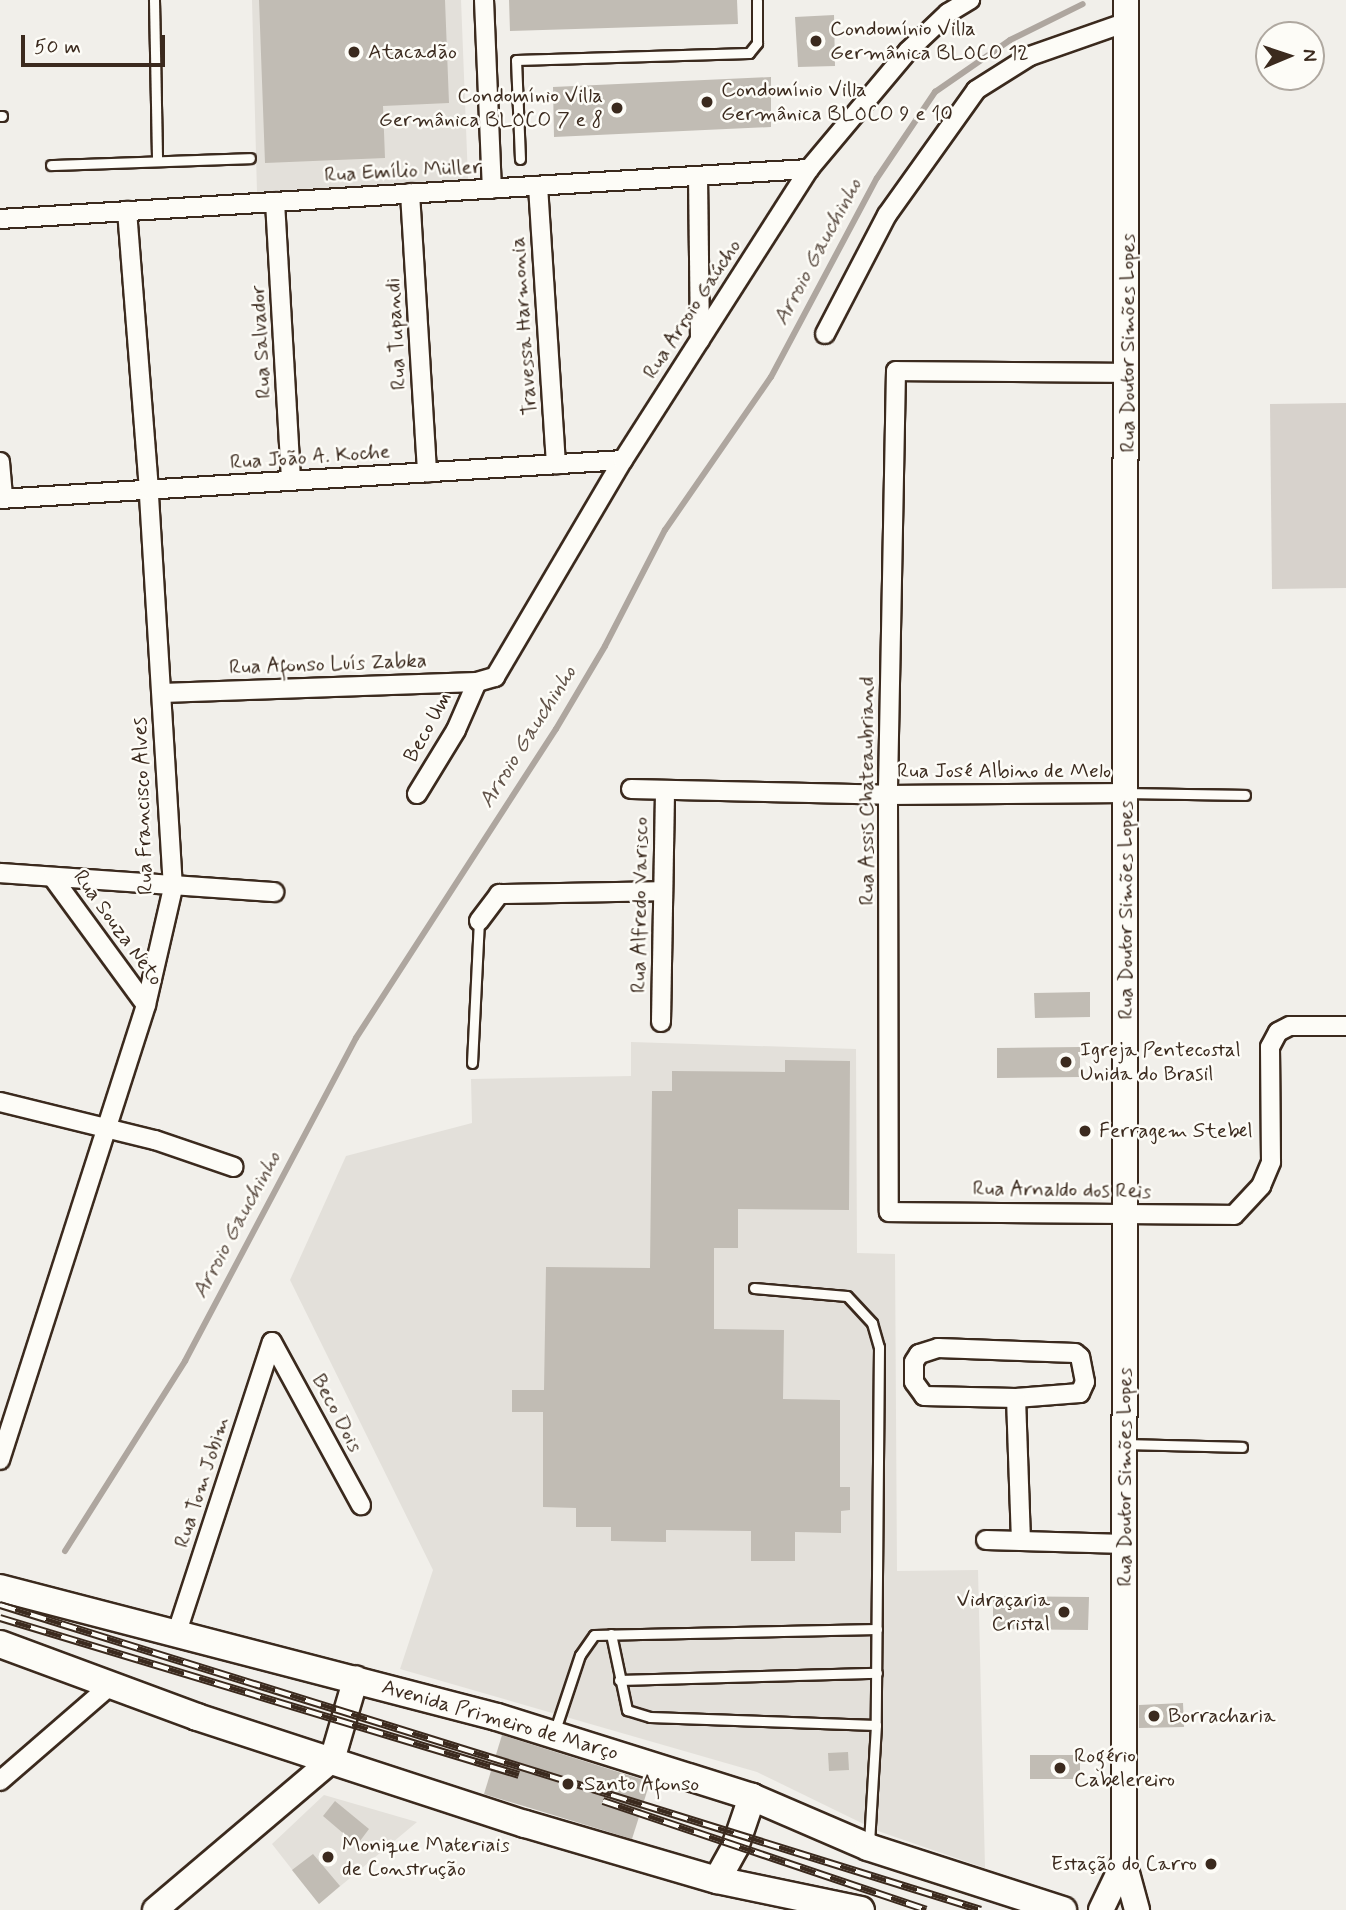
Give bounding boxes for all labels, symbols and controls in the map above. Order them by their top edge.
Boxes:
place label: Condomínio Villa Germânica BLOCO 12 [830,16,1028,66]
scale bar [24,21,168,65]
north arrow [1255,21,1325,91]
text: 50 m [34,33,81,61]
marker: Condomínio Villa Germânica BLOCO 12 [808,33,824,49]
place label: Atacadão [368,39,457,65]
marker: Atacadão [346,44,362,60]
text: N [1297,49,1322,62]
place label: Condomínio Villa Germânica BLOCO 9 e 10 [721,77,952,127]
place label: Condomínio Villa Germânica BLOCO 7 e 8 [379,83,603,133]
marker: Condomínio Villa Germânica BLOCO 9 e 10 [699,94,715,110]
marker: Condomínio Villa Germânica BLOCO 7 e 8 [609,100,625,116]
street label: Rua Emílio Müller [324,154,482,188]
water label: Arroio Gauchinho [769,176,867,328]
street label: Rua Doutor Simões Lopes [1115,233,1141,453]
street label: Rua Arroio Gaúcho [638,236,746,382]
street label: Travessa Harmonia [505,238,543,414]
street label: Rua Tupandi [381,281,411,387]
street label: Rua Salvador [246,286,276,398]
street label: Rua João A. Koche [228,439,392,475]
street label: Rua Afonso Luís Zabka [226,648,430,680]
water label: Arroio Gauchinho [475,663,581,811]
street label: Rua Assis Chateaubriand [854,676,880,906]
street label: Beco Um [398,687,458,767]
street label: Rua Francisco Alves [127,718,159,894]
street label: Rua José Albino de Melo [896,758,1112,784]
street label: Rua Doutor Simões Lopes [1113,800,1139,1020]
street label: Rua Alfredo Varisco [626,820,654,990]
street label: Rua Souza Neto [68,866,168,990]
place label: Igreja Pentecostal Unida do Brasil [1080,1037,1241,1087]
marker: Igreja Pentecostal Unida do Brasil [1058,1054,1074,1070]
place label: Ferragem Stebel [1099,1118,1248,1144]
marker: Ferragem Stebel [1077,1123,1093,1139]
water label: Arroio Gauchinho [188,1149,286,1301]
street label: Rua Arnaldo dos Reis [973,1176,1151,1204]
street label: Rua Doutor Simões Lopes [1112,1367,1138,1587]
street label: Beco Dois [306,1369,368,1457]
street label: Rua Tom Jobim [168,1411,236,1553]
place label: Vidraçaria Cristal [956,1587,1050,1637]
marker: Vidraçaria Cristal [1056,1604,1072,1620]
street label: Avenida Primeiro de Março [380,1674,620,1766]
place label: Borracharia [1168,1703,1276,1729]
marker: Borracharia [1146,1708,1162,1724]
place label: Rogério Cabelereiro [1074,1743,1175,1793]
marker: Rogério Cabelereiro [1052,1760,1068,1776]
place label: Santo Afonso [584,1771,699,1797]
marker: Santo Afonso [558,1774,578,1794]
place label: Monique Materiais de Construção [342,1832,512,1882]
marker: Monique Materiais de Construção [320,1849,336,1865]
place label: Estação do Carro [1050,1851,1197,1877]
marker: Estação do Carro [1203,1856,1219,1872]

